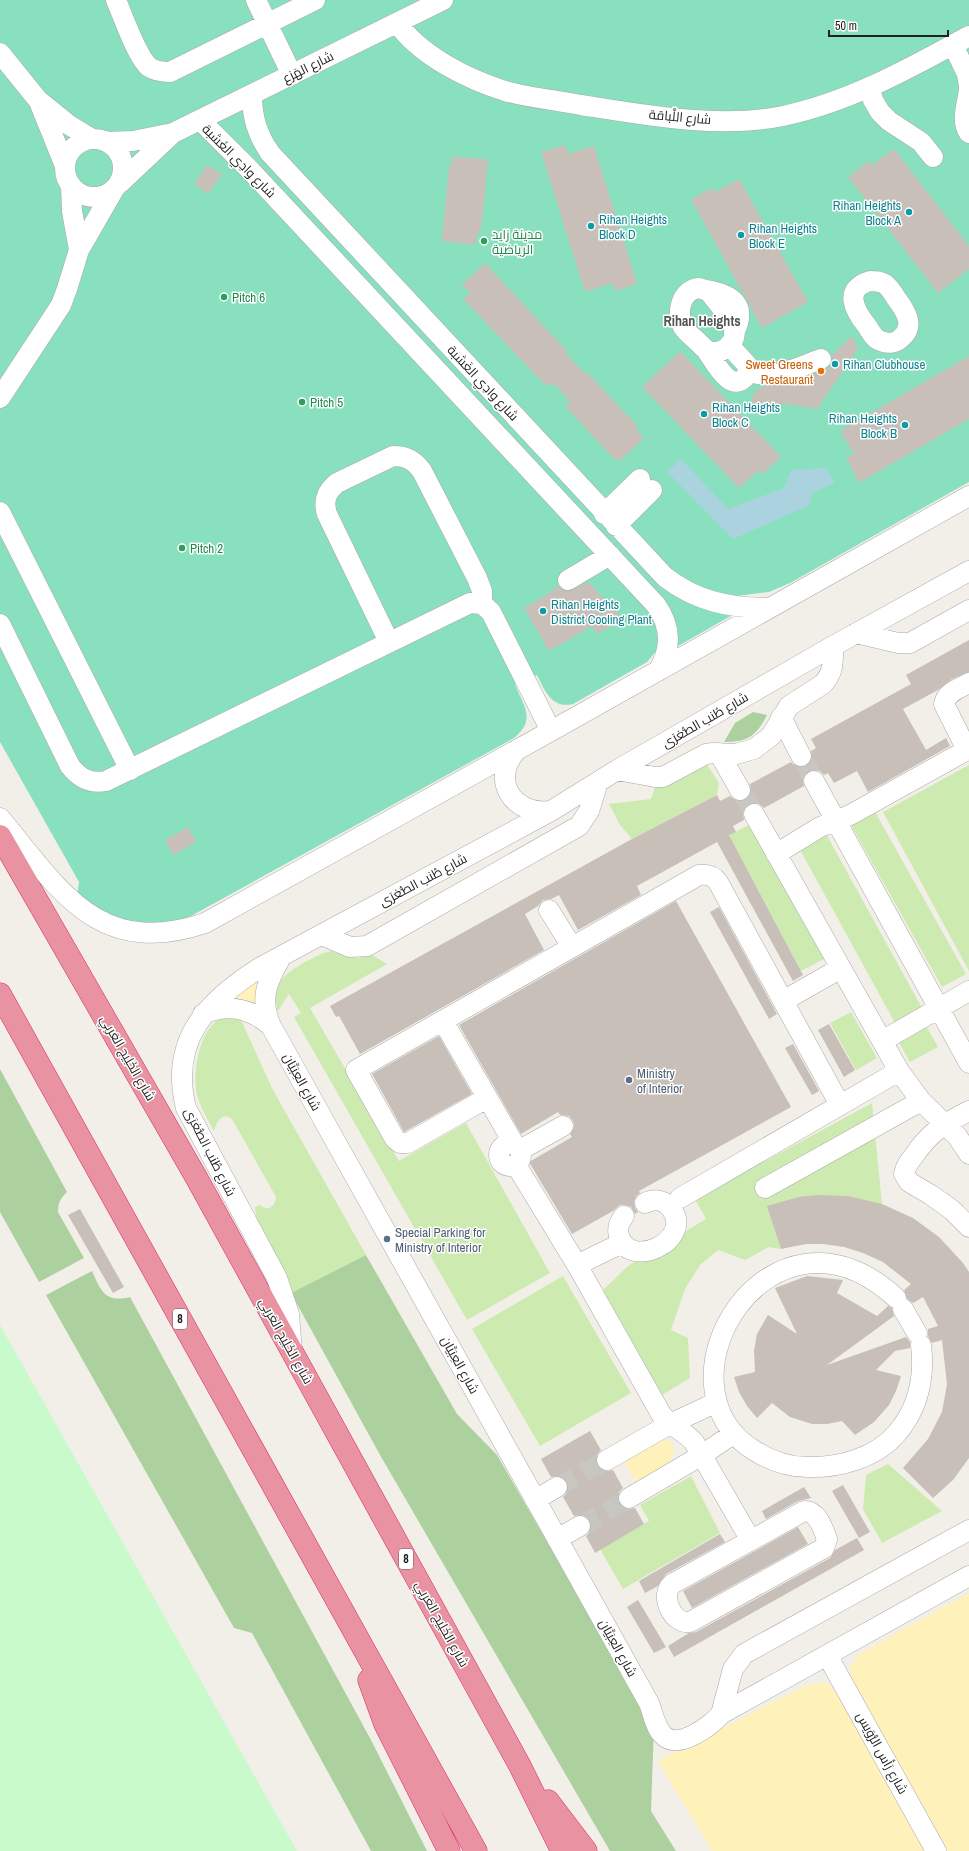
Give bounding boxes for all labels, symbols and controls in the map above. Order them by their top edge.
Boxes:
scale bar [829,12,948,38]
text: 50 m [835,18,857,34]
street label: شارع الهَزع [280,47,336,87]
street label: شارع اللَّباقة [648,106,712,128]
street label: شارع وادِي الغَشبة [197,121,279,203]
place label: Rihan Heights Block A [833,197,902,229]
marker: Rihan Heights Block A [904,207,914,217]
place label: Rihan Heights Block D [599,211,667,243]
place label: Rihan Heights Block E [749,220,817,252]
marker: Rihan Heights Block D [586,221,596,231]
place label: مدينة زايد الرياضية [492,226,542,258]
marker: Rihan Heights Block E [736,230,746,240]
marker: مدينة زايد الرياضية [479,236,489,246]
place label: Pitch 6 [232,289,265,306]
marker: Pitch 6 [219,292,229,302]
district label: Rihan Heights [663,312,741,330]
street label: شارع وادِي الغَشبة [442,342,522,426]
place label: Sweet Greens Restaurant [745,356,813,388]
place label: Rihan Clubhouse [843,356,925,373]
marker: Rihan Clubhouse [830,359,840,369]
marker: Sweet Greens Restaurant [816,366,826,376]
place label: Pitch 5 [310,394,343,411]
marker: Pitch 5 [297,397,307,407]
place label: Rihan Heights Block C [712,399,780,431]
marker: Rihan Heights Block C [699,409,709,419]
place label: Rihan Heights Block B [829,410,897,442]
marker: Rihan Heights Block B [900,420,910,430]
place label: Pitch 2 [190,540,223,557]
marker: Pitch 2 [177,543,187,553]
place label: Rihan Heights District Cooling Plant [551,596,652,628]
marker: Rihan Heights District Cooling Plant [538,606,548,616]
street label: شارع طُنب الصُّغرَى [659,688,751,752]
street label: شارع طُنب الصُّغرَى [376,850,470,910]
street label: شارع الخَلِيج العَربِي [95,1012,159,1105]
street label: شارع العِبَيَّان [279,1050,325,1114]
place label: Ministry of Interior [637,1065,683,1097]
marker: Ministry of Interior [624,1075,634,1085]
street label: شارع طُنب الصُّغرَى [180,1105,240,1199]
place label: Special Parking for Ministry of Interior [395,1224,486,1256]
marker: Special Parking for Ministry of Interior [382,1234,392,1244]
street label: شارع الخَلِيج العَربِي [253,1295,317,1388]
road number: 8 [173,1309,187,1329]
street label: شارع العِبَيَّان [437,1333,483,1397]
road number: 8 [399,1549,413,1569]
street label: شارع الخَلِيج العَربِي [409,1578,473,1671]
street label: شارع العِبَيَّان [595,1616,641,1680]
street label: شارع رَأس الرُّوَيس [852,1709,912,1797]

